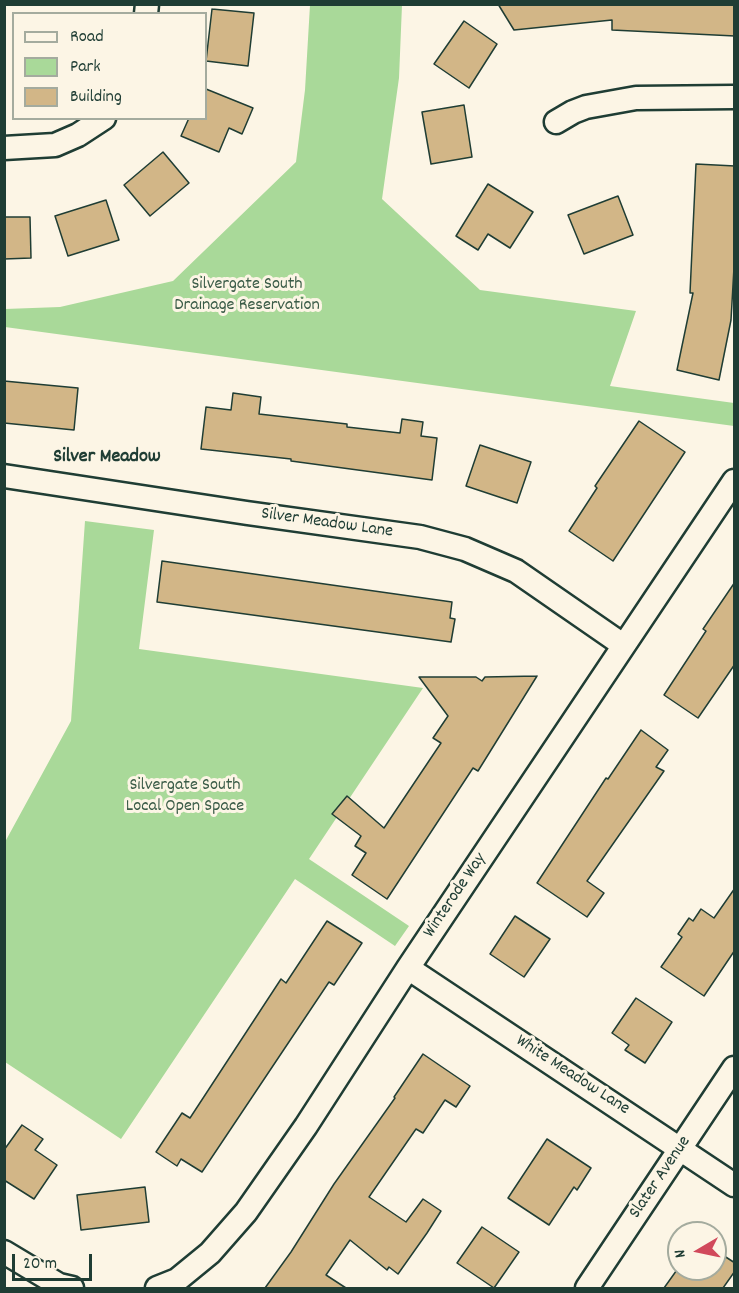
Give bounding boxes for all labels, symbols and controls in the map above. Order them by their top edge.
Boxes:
legend [12,12,207,120]
text: Road [70,25,104,50]
text: Park [70,55,101,80]
text: Building [70,85,122,110]
park label: Silvergate South Drainage Reservation [174,275,320,318]
district label: Silver Meadow [53,446,161,470]
street label: Silver Meadow Lane [260,504,394,544]
park label: Silvergate South Local Open Space [126,776,244,818]
street label: Winterode Way [420,849,492,943]
street label: White Meadow Lane [511,1031,633,1121]
street label: Slater Avenue [625,1132,697,1224]
north arrow [667,1221,727,1281]
scale bar [15,1242,94,1280]
text: N [669,1248,693,1259]
text: 20 m [23,1252,57,1277]

